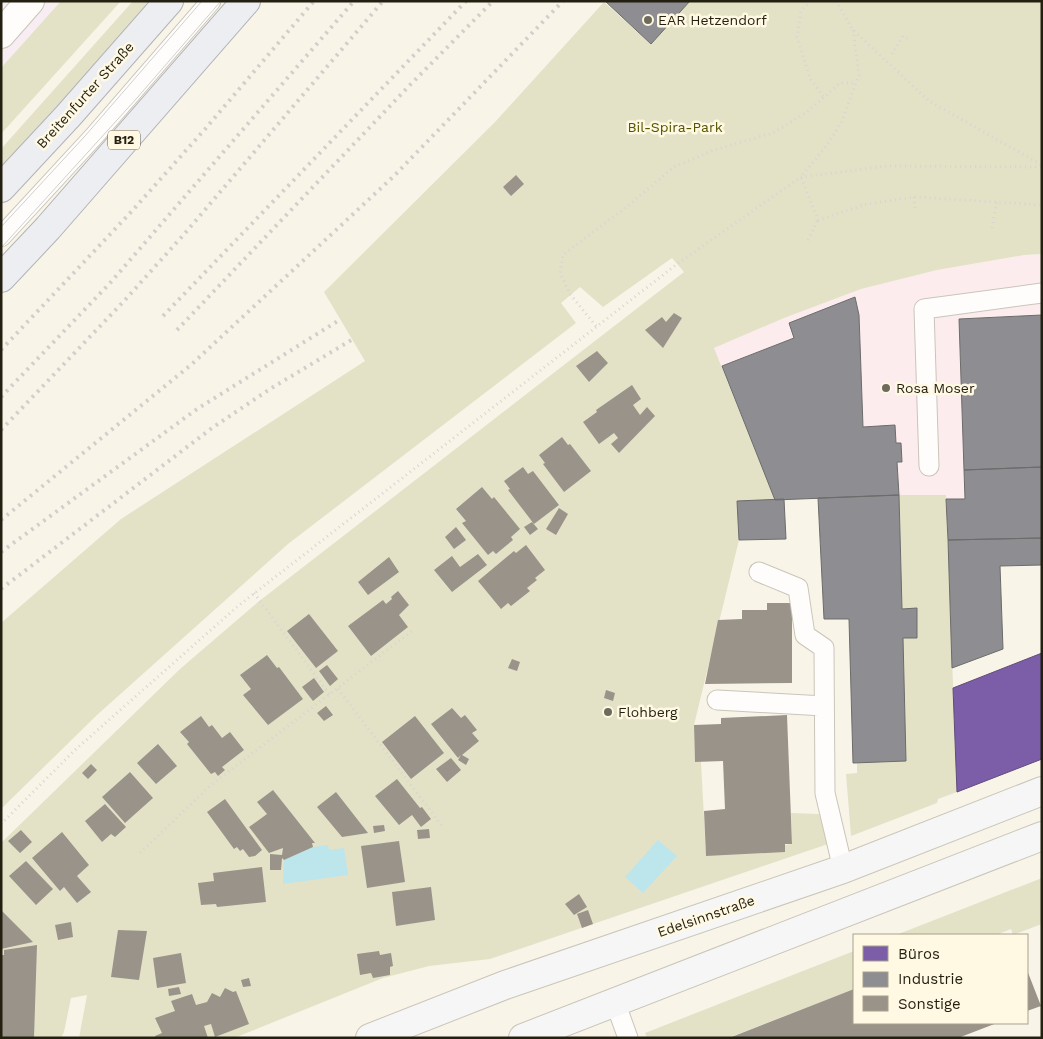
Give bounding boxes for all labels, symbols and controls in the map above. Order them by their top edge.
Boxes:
place label: EAR Hetzendorf [658,12,767,28]
marker: EAR Hetzendorf [642,14,654,26]
street label: Breitenfurter Straße [33,39,137,151]
park label: Bil-Spira-Park [627,119,723,135]
road number: B12 [108,130,140,150]
place label: Rosa Moser [896,380,975,396]
marker: Rosa Moser [880,382,892,394]
place label: Flohberg [618,704,678,720]
marker: Flohberg [602,706,614,718]
street label: Edelsinnstraße [655,892,757,940]
legend [853,934,1028,1024]
text: Büros [898,945,940,963]
text: Industrie [898,970,963,988]
text: Sonstige [898,995,961,1013]

